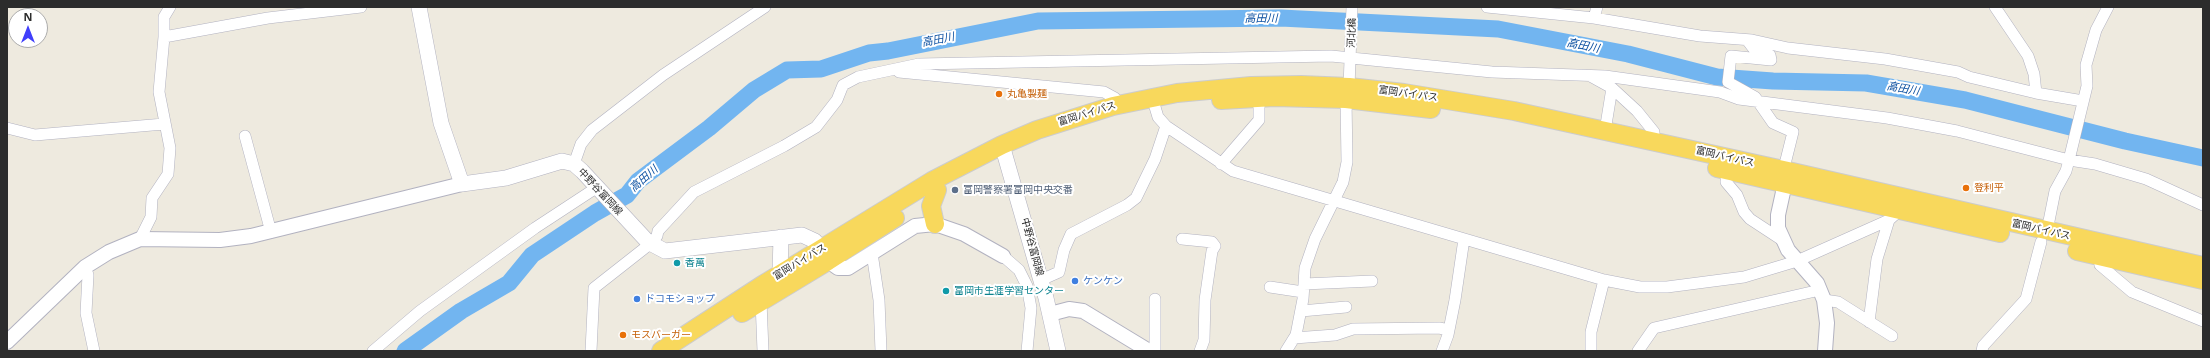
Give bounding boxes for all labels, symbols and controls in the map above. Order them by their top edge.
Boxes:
north arrow [8,8,48,48]
text: N [24,9,32,24]
water label: 高田川 [1245,12,1277,26]
street label: 河北橋 [1345,18,1359,48]
water label: 高田川 [921,30,955,50]
water label: 高田川 [1566,36,1600,56]
water label: 高田川 [1886,80,1920,98]
street label: 富岡バイパス [1377,84,1439,104]
place label: 丸亀製麺 [1007,88,1047,100]
marker: 丸亀製麺 [994,89,1004,99]
street label: 富岡バイパス [1057,99,1117,129]
street label: 富岡バイパス [1694,144,1756,170]
water label: 高田川 [627,163,661,195]
street label: 中野谷富岡線 [575,166,625,218]
place label: 登利平 [1974,182,2004,194]
marker: 登利平 [1961,183,1971,193]
place label: 富岡警察署富岡中央交番 [963,184,1073,196]
marker: 富岡警察署富岡中央交番 [950,185,960,195]
street label: 中野谷富岡線 [1018,216,1046,278]
street label: 富岡バイパス [2010,217,2072,243]
street label: 富岡バイパス [771,241,829,283]
place label: 香萬 [685,257,705,269]
marker: 香萬 [672,258,682,268]
place label: ケンケン [1083,275,1123,287]
marker: ケンケン [1070,276,1080,286]
place label: 富岡市生涯学習センター [954,285,1064,297]
marker: 富岡市生涯学習センター [941,286,951,296]
place label: ドコモショップ [645,293,715,305]
marker: ドコモショップ [632,294,642,304]
place label: モスバーガー [631,329,691,341]
marker: モスバーガー [618,330,628,340]

